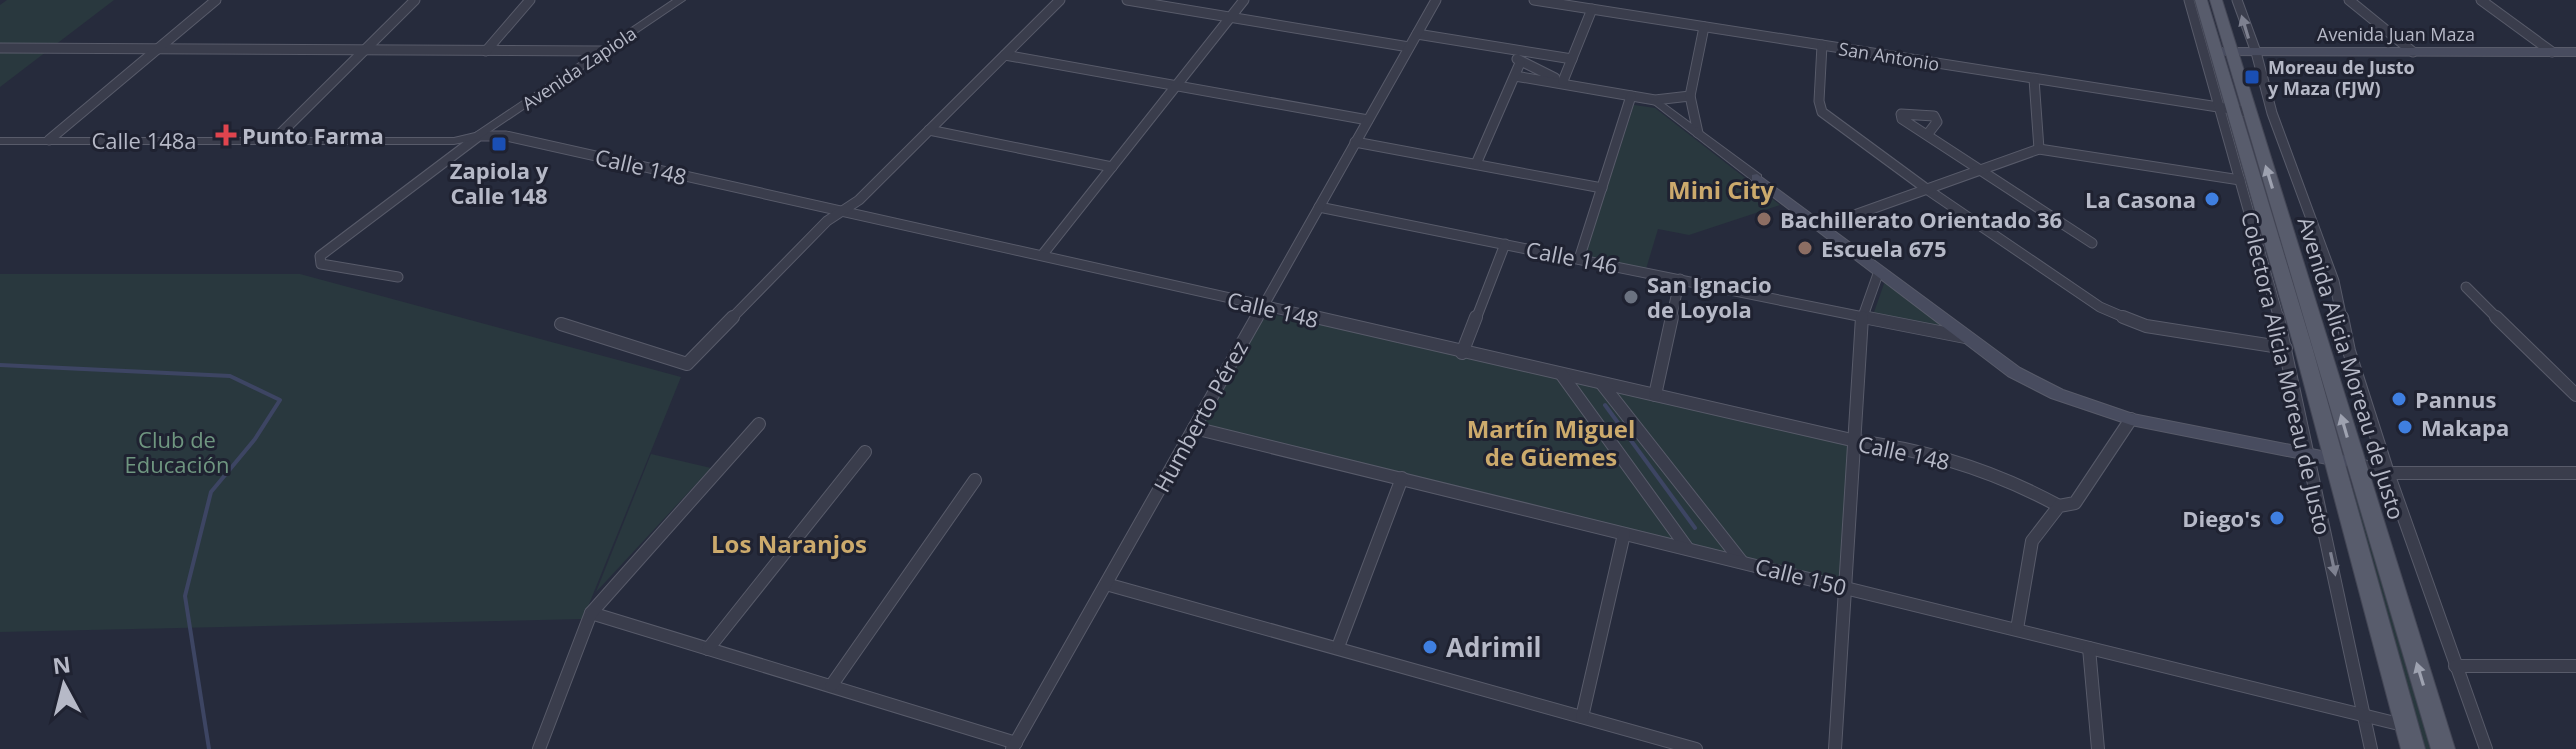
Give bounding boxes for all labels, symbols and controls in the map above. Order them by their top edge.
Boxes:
one-way arrow [2238,14,2251,38]
street label: Avenida Zapiola [517,21,641,115]
street label: Avenida Juan Maza [2317,22,2475,46]
street label: San Antonio [1837,36,1941,76]
place label: Moreau de Justo y Maza (FJW) [2268,55,2415,100]
marker: Moreau de Justo y Maza (FJW) [2243,68,2261,86]
place label: Punto Farma [242,120,384,150]
street label: Calle 148a [91,125,197,155]
marker: Punto Farma [217,126,235,144]
marker: Zapiola y Calle 148 [490,135,508,153]
street label: Calle 148 [592,141,690,191]
place label: Zapiola y Calle 148 [450,155,549,210]
one-way arrow [2262,164,2275,188]
district label: Mini City [1668,173,1774,206]
place label: La Casona [2085,184,2196,214]
marker: La Casona [2203,190,2221,208]
place label: Bachillerato Orientado 36 [1780,204,2062,234]
street label: Colectora Alicia Moreau de Justo [2235,208,2339,538]
marker: Bachillerato Orientado 36 [1755,210,1773,228]
street label: Avenida Alicia Moreau de Justo [2292,213,2412,523]
street label: Calle 146 [1523,233,1621,281]
place label: Escuela 675 [1821,233,1946,263]
marker: Escuela 675 [1796,239,1814,257]
place label: San Ignacio de Loyola [1647,269,1772,324]
street label: Calle 148 [1224,284,1322,334]
marker: San Ignacio de Loyola [1622,288,1640,306]
street label: Humberto Pérez [1146,335,1254,497]
place label: Pannus [2415,384,2496,414]
marker: Pannus [2390,390,2408,408]
district label: Martín Miguel de Güemes [1467,412,1635,473]
place label: Makapa [2421,412,2509,442]
one-way arrow [2337,413,2350,437]
marker: Makapa [2396,418,2414,436]
park label: Club de Educación [125,424,229,479]
street label: Calle 148 [1855,428,1953,476]
place label: Diego's [2182,503,2261,533]
marker: Diego's [2268,509,2286,527]
district label: Los Naranjos [711,527,867,560]
street label: Calle 150 [1752,550,1850,602]
one-way arrow [2327,551,2340,576]
place label: Adrimil [1446,629,1542,665]
marker: Adrimil [1421,638,1439,656]
north arrow [24,645,104,725]
text: N [51,648,72,680]
one-way arrow [2413,662,2426,686]

